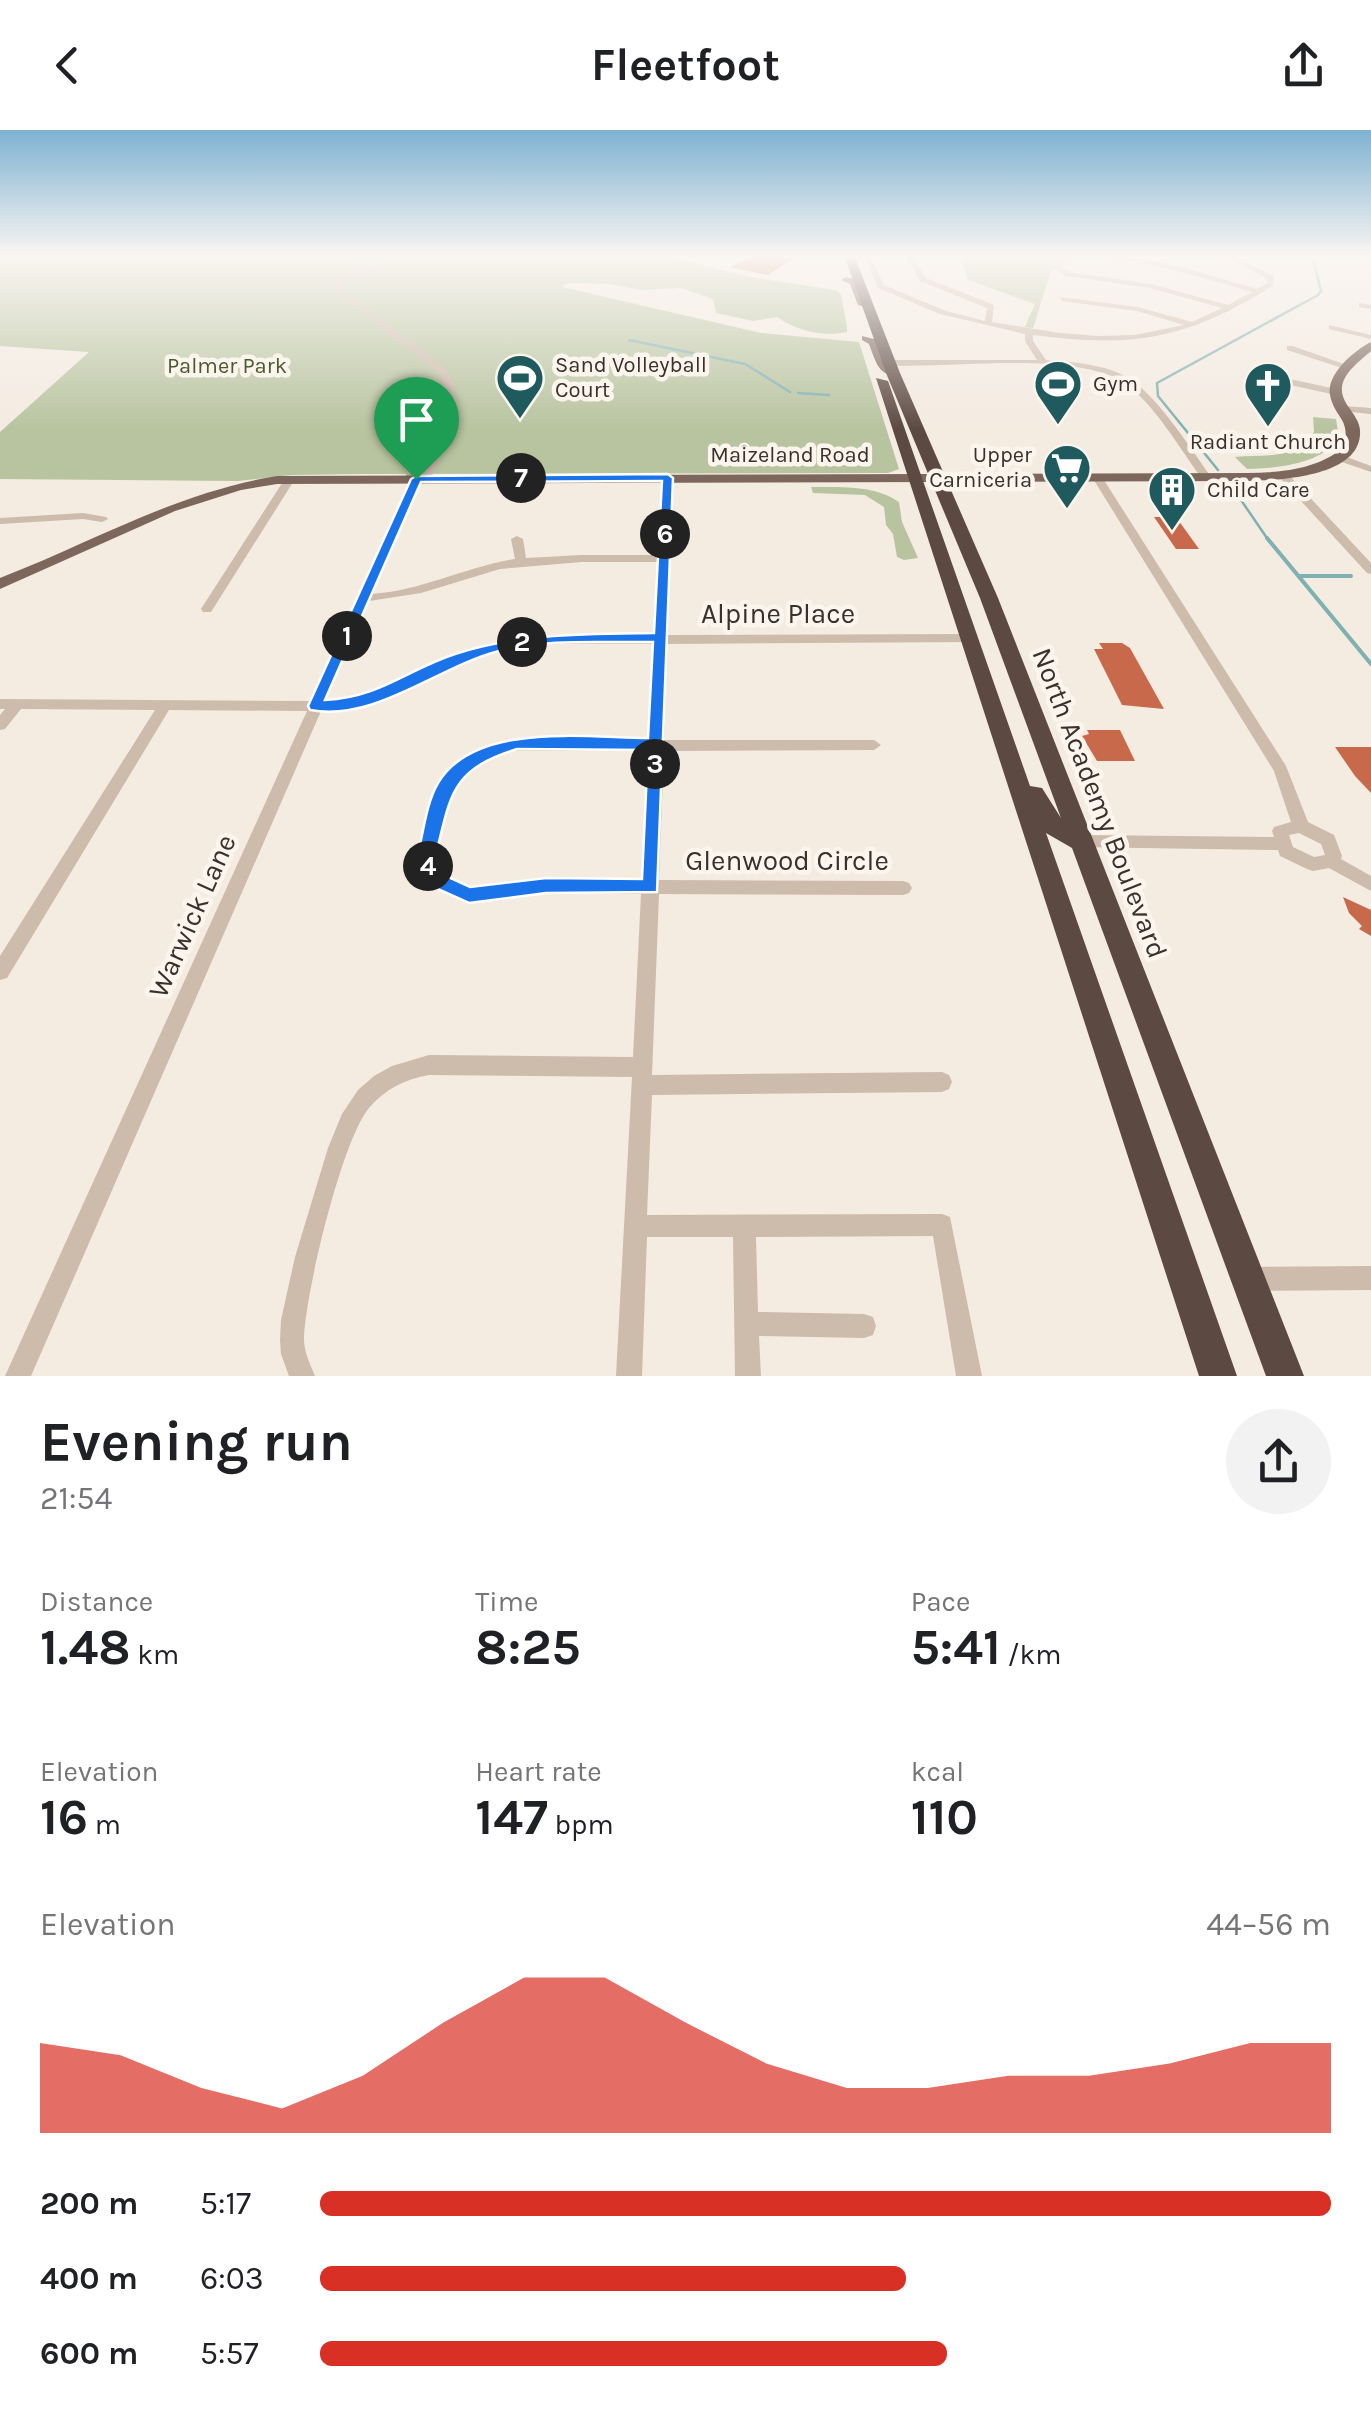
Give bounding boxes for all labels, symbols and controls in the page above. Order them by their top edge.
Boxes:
icon: back [40,38,95,93]
icon: share [1276,38,1331,93]
text: Fleetfoot [591,39,780,91]
sports icon: Sand Volleyball Court [494,352,546,420]
place label: Sand Volleyball Court [555,352,707,403]
park label: Palmer Park [167,353,287,379]
sports icon: Gym [1032,358,1084,426]
church icon: Radiant Church [1242,360,1294,428]
place label: Gym [1093,371,1138,397]
pin [374,377,459,480]
icon: arrive [389,392,444,447]
place label: Radiant Church [1190,429,1346,455]
street label: Maizeland Road [710,442,870,468]
place label: Upper Carniceria [929,442,1032,493]
supermarket icon: Upper Carniceria [1041,442,1093,510]
pin: 7 [496,453,546,503]
text: 7 [514,461,528,494]
building icon: Child Care [1146,464,1198,532]
place label: Child Care [1207,477,1310,503]
pin: 6 [640,509,690,559]
text: 6 [657,517,674,550]
street label: Alpine Place [701,597,855,630]
pin: 1 [322,611,372,661]
pin: 2 [497,617,547,667]
text: 1 [342,619,352,652]
text: 2 [514,625,530,658]
street label: North Academy Boulevard [1026,643,1174,963]
pin: 3 [630,739,680,789]
text: 3 [646,747,664,780]
street label: Warwick Lane [141,829,243,1003]
pin: 4 [403,841,453,891]
street label: Glenwood Circle [685,844,889,877]
text: 4 [420,849,436,882]
button: share [1226,1409,1331,1514]
text: Evening run [40,1410,353,1474]
text: 21:54 [40,1480,112,1517]
text: Distance [40,1585,153,1618]
text: Time [475,1585,538,1618]
text: Pace [911,1585,970,1618]
text: 1.48 [40,1618,131,1677]
text: 8:25 [475,1618,580,1677]
text: 5:41 [911,1618,1001,1677]
text: km [131,1638,179,1671]
text: /km [1001,1638,1062,1671]
text: Elevation [40,1755,159,1788]
text: Heart rate [475,1755,602,1788]
text: kcal [911,1755,964,1788]
text: 16 [40,1788,88,1847]
text: 147 [475,1788,548,1847]
text: 110 [911,1788,978,1847]
text: m [88,1808,121,1841]
text: bpm [548,1808,614,1841]
text: Elevation [40,1906,175,1943]
text: 44–56 m [1206,1906,1331,1943]
text: 200 m [40,2185,138,2222]
text: 5:17 [200,2185,251,2222]
text: 400 m [40,2260,138,2297]
text: 6:03 [200,2260,264,2297]
text: 600 m [40,2335,138,2372]
text: 5:57 [200,2335,259,2372]

